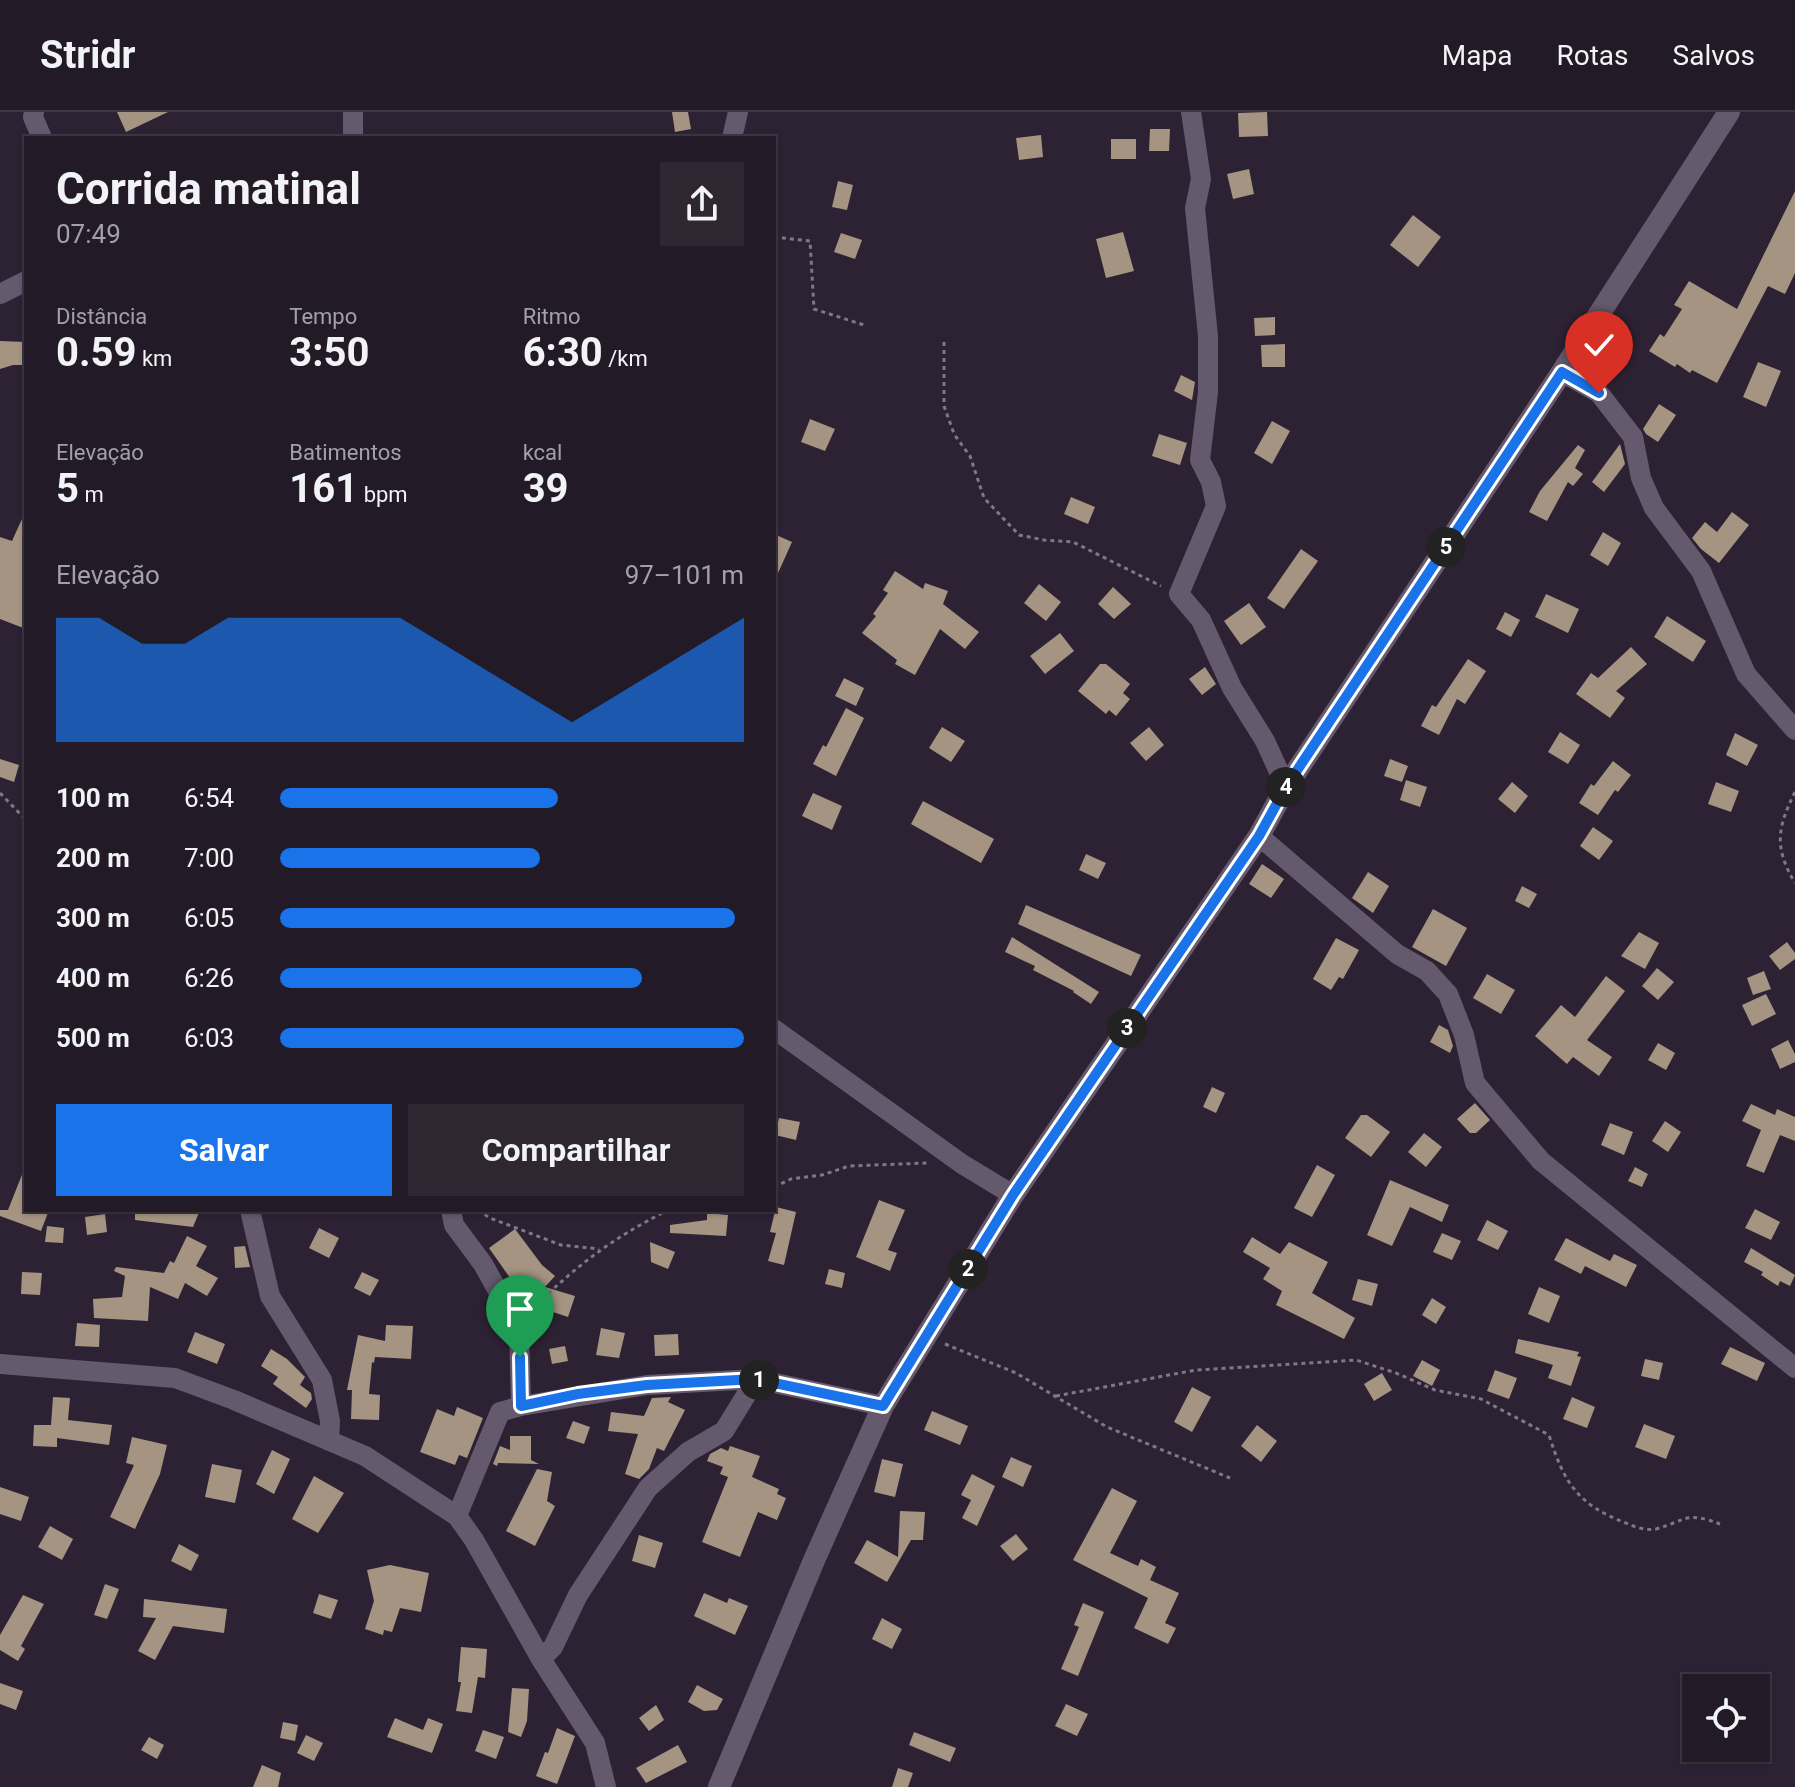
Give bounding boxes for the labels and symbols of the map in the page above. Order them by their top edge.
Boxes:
pin [1565,311,1633,393]
pin: 5 [1426,527,1466,567]
pin: 4 [1266,767,1306,807]
pin: 3 [1107,1008,1147,1048]
pin: 2 [948,1249,988,1289]
pin [486,1275,554,1357]
pin: 1 [739,1360,779,1400]

